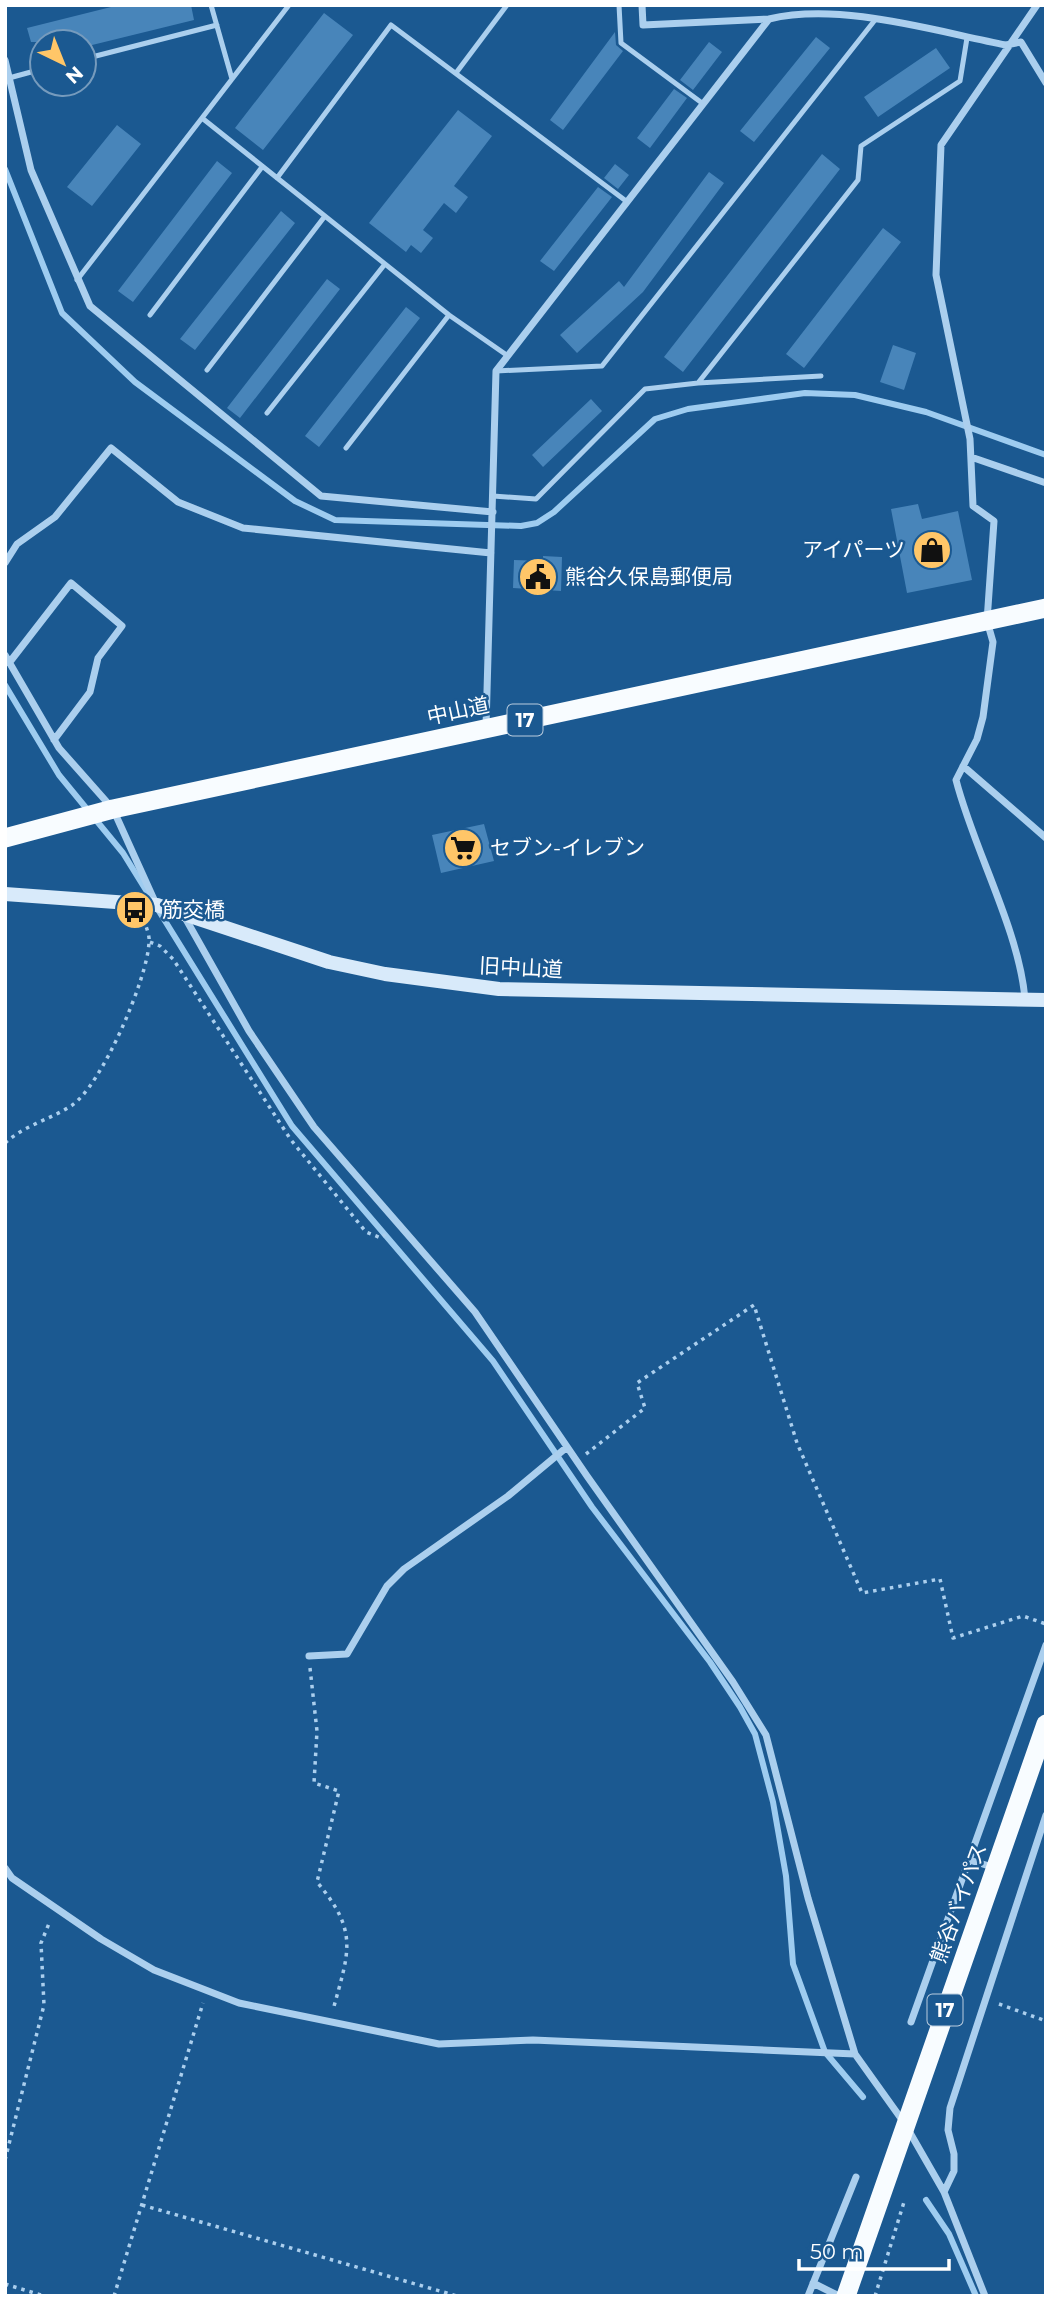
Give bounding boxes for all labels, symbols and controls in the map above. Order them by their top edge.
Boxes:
north arrow [28,28,98,98]
text: N [61,61,88,89]
shop icon: アイパーツ [911,529,953,571]
place label: アイパーツ [802,537,905,562]
public building icon: 熊谷久保島郵便局 [517,556,559,598]
place label: 熊谷久保島郵便局 [565,564,733,589]
street label: 中山道 [424,692,491,729]
road number: 17 [508,705,542,736]
supermarket icon: セブン-イレブン [442,827,484,869]
place label: セブン-イレブン [490,835,645,860]
bus stop icon: 筋交橋 [114,889,156,931]
place label: 筋交橋 [162,897,225,922]
street label: 旧中山道 [478,953,564,982]
street label: 熊谷バイパス [925,1840,992,1966]
road number: 17 [928,1994,962,2026]
scale bar [799,2228,950,2272]
text: 50 m [810,2239,864,2264]

